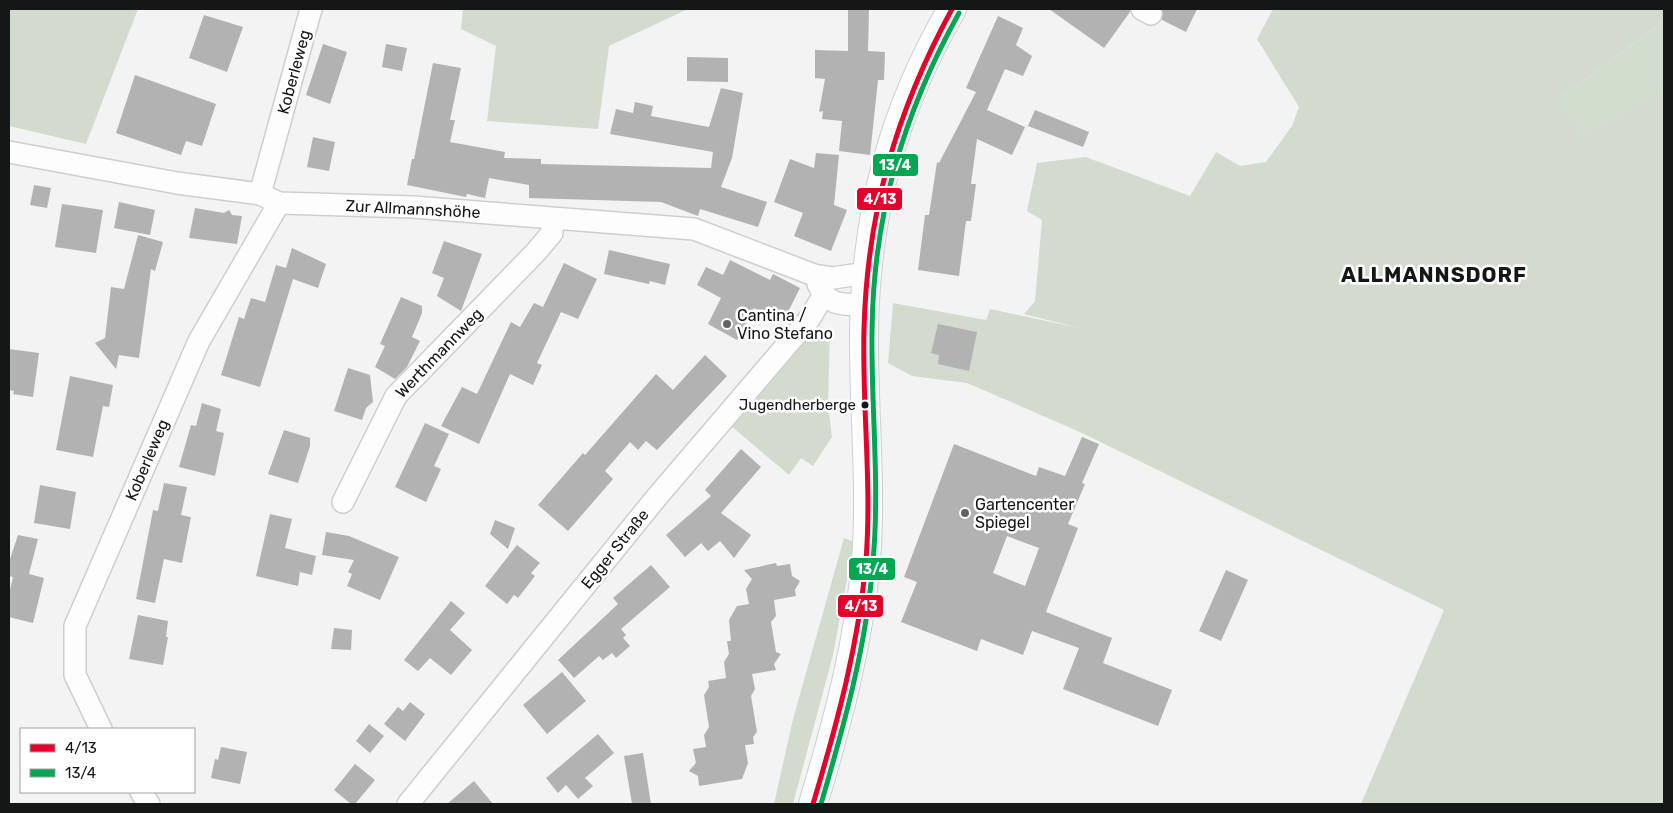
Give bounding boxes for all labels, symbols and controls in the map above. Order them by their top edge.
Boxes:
street label: Koberleweg [274,28,314,116]
line badge: 13/4 [872,153,919,177]
text: 13/4 [879,157,912,174]
line badge: 4/13 [856,187,903,211]
text: 4/13 [864,191,896,208]
street label: Zur Allmannshöhe [345,196,481,222]
district label: ALLMANNSDORF [1341,262,1527,287]
street label: Werthmannweg [392,304,486,402]
place label: Cantina / Vino Stefano [737,306,833,343]
marker: Cantina / Vino Stefano [721,318,733,330]
place label: Jugendherberge [739,396,856,414]
marker: Jugendherberge [860,400,870,410]
street label: Koberleweg [121,416,173,504]
place label: Gartencenter Spiegel [975,495,1074,532]
street label: Egger Straße [577,505,653,593]
marker: Gartencenter Spiegel [959,507,971,519]
line badge: 13/4 [848,557,896,581]
text: 13/4 [856,561,889,578]
line badge: 4/13 [837,594,884,618]
text: 4/13 [845,598,877,615]
legend [20,728,195,793]
text: 4/13 [65,739,97,757]
text: 13/4 [65,764,96,782]

